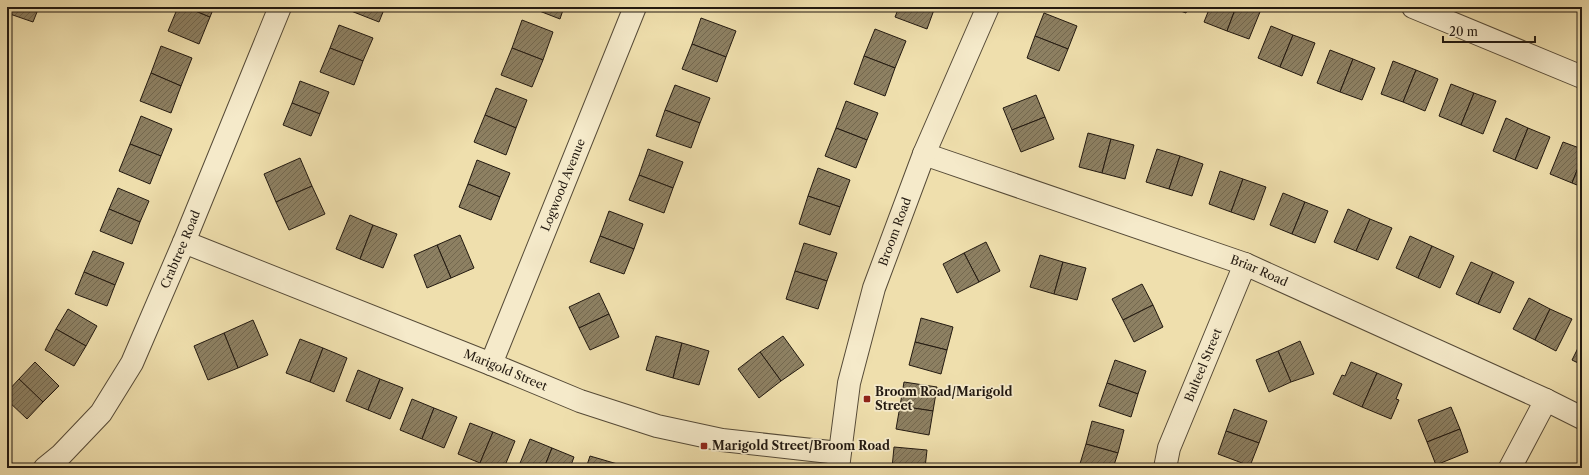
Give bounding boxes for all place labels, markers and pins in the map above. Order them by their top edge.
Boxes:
place label: Broom Road/Marigold Street [875,384,1013,413]
marker: Broom Road/Marigold Street [862,394,872,404]
place label: Marigold Street/Broom Road [712,438,890,453]
marker: Marigold Street/Broom Road [699,441,709,451]

